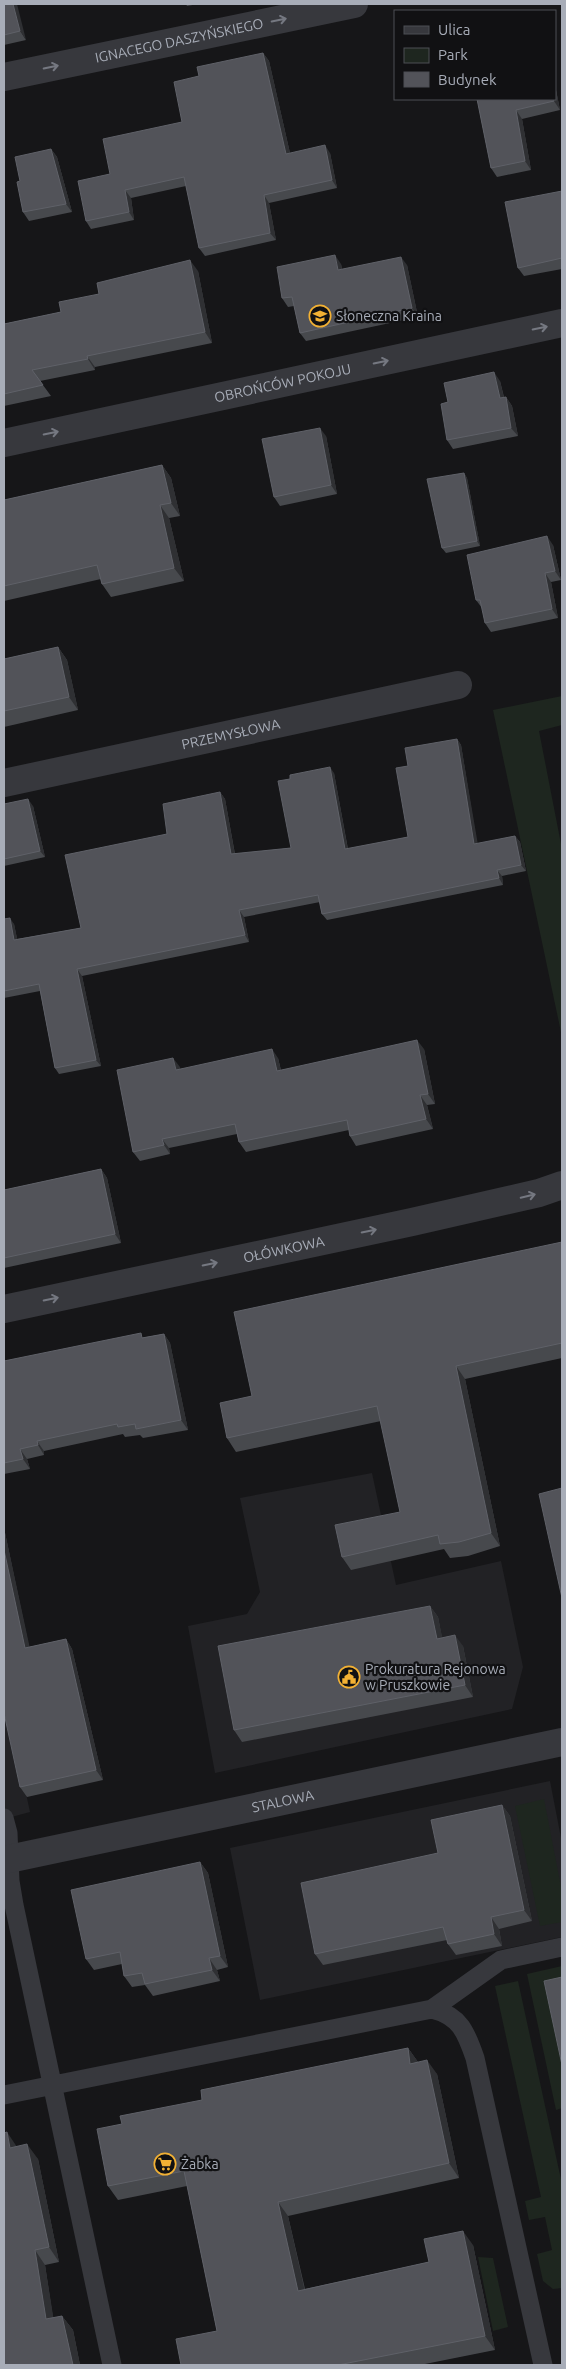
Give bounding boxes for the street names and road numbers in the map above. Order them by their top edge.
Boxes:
street label: IGNACEGO DASZYŃSKIEGO [94,15,265,66]
street label: OBROŃCÓW POKOJU [213,361,352,406]
street label: PRZEMYSŁOWA [180,716,282,752]
street label: OŁÓWKOWA [242,1233,326,1266]
street label: STALOWA [250,1787,315,1815]

